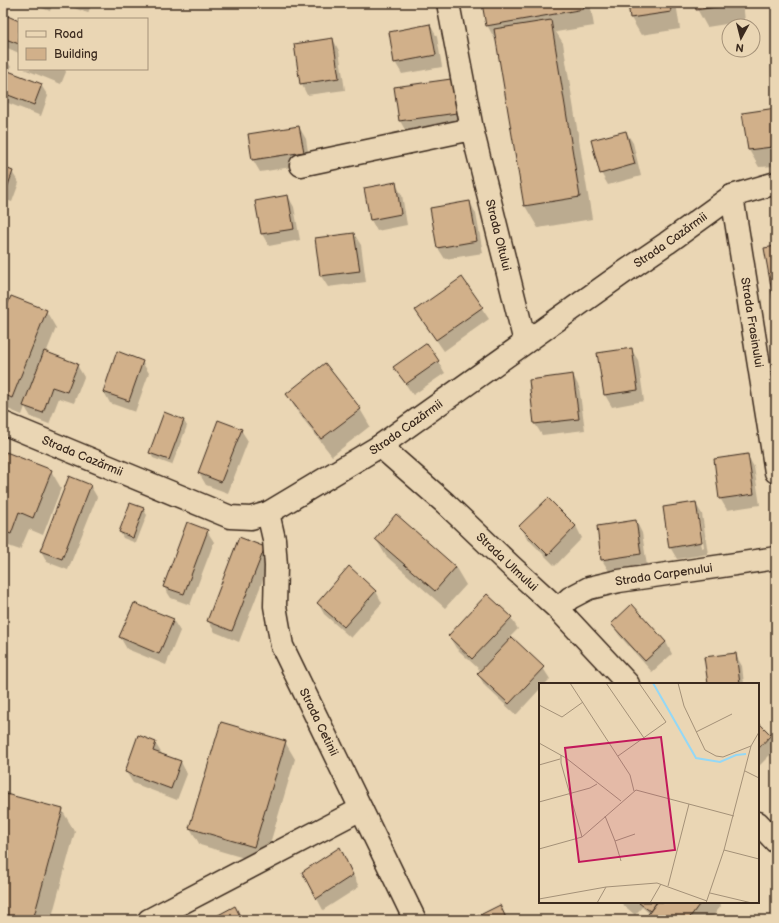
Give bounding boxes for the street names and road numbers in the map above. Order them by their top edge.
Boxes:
street label: Strada Oltului [482,198,514,273]
street label: Strada Cazărmii [631,209,711,271]
street label: Strada Frasinului [737,276,766,369]
street label: Strada Cazărmii [367,397,446,459]
street label: Strada Cazărmii [39,433,125,480]
street label: Strada Ulmului [473,530,541,595]
street label: Strada Carpenului [614,560,714,590]
street label: Strada Cetinii [296,686,341,759]

